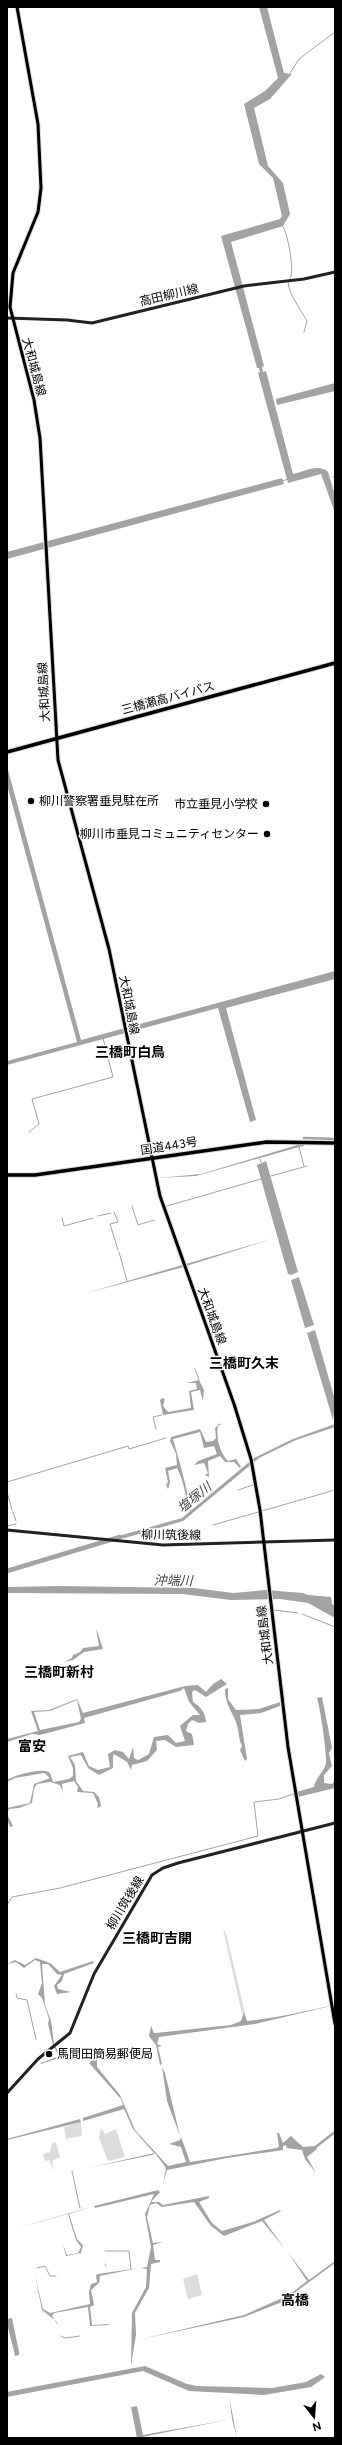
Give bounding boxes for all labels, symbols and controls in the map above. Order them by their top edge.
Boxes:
street label: 高田柳川線 [138,281,200,309]
street label: 大和城島線 [19,336,49,398]
street label: 大和城島線 [35,662,53,722]
street label: 三橋瀬高バイパス [120,679,216,717]
place label: 柳川警察署垂見駐在所 [39,794,159,808]
marker: 柳川警察署垂見駐在所 [26,796,36,806]
place label: 市立垂見小学校 [174,797,258,811]
marker: 市立垂見小学校 [261,799,271,809]
place label: 柳川市垂見コミュニティセンター [80,827,259,841]
marker: 柳川市垂見コミュニティセンター [262,829,272,839]
street label: 大和城島線 [116,974,142,1036]
district label: 三橋町白鳥 [95,1044,165,1061]
street label: 国道443号 [140,1135,198,1157]
street label: 大和城島線 [195,1285,229,1347]
district label: 三橋町久末 [209,1355,279,1372]
water label: 塩塚川 [174,1478,216,1515]
street label: 柳川筑後線 [141,1527,201,1543]
water label: 沖端川 [153,1573,195,1588]
street label: 大和城島線 [254,1604,276,1666]
district label: 三橋町新村 [24,1664,94,1681]
district label: 富安 [18,1738,46,1755]
street label: 柳川筑後線 [104,1874,146,1932]
district label: 三橋町吉開 [122,1930,192,1947]
place label: 馬間田簡易郵便局 [57,2047,153,2061]
marker: 馬間田簡易郵便局 [44,2049,54,2059]
district label: 高橋 [281,2292,309,2309]
north arrow [294,2397,334,2437]
text: N [311,2419,323,2434]

